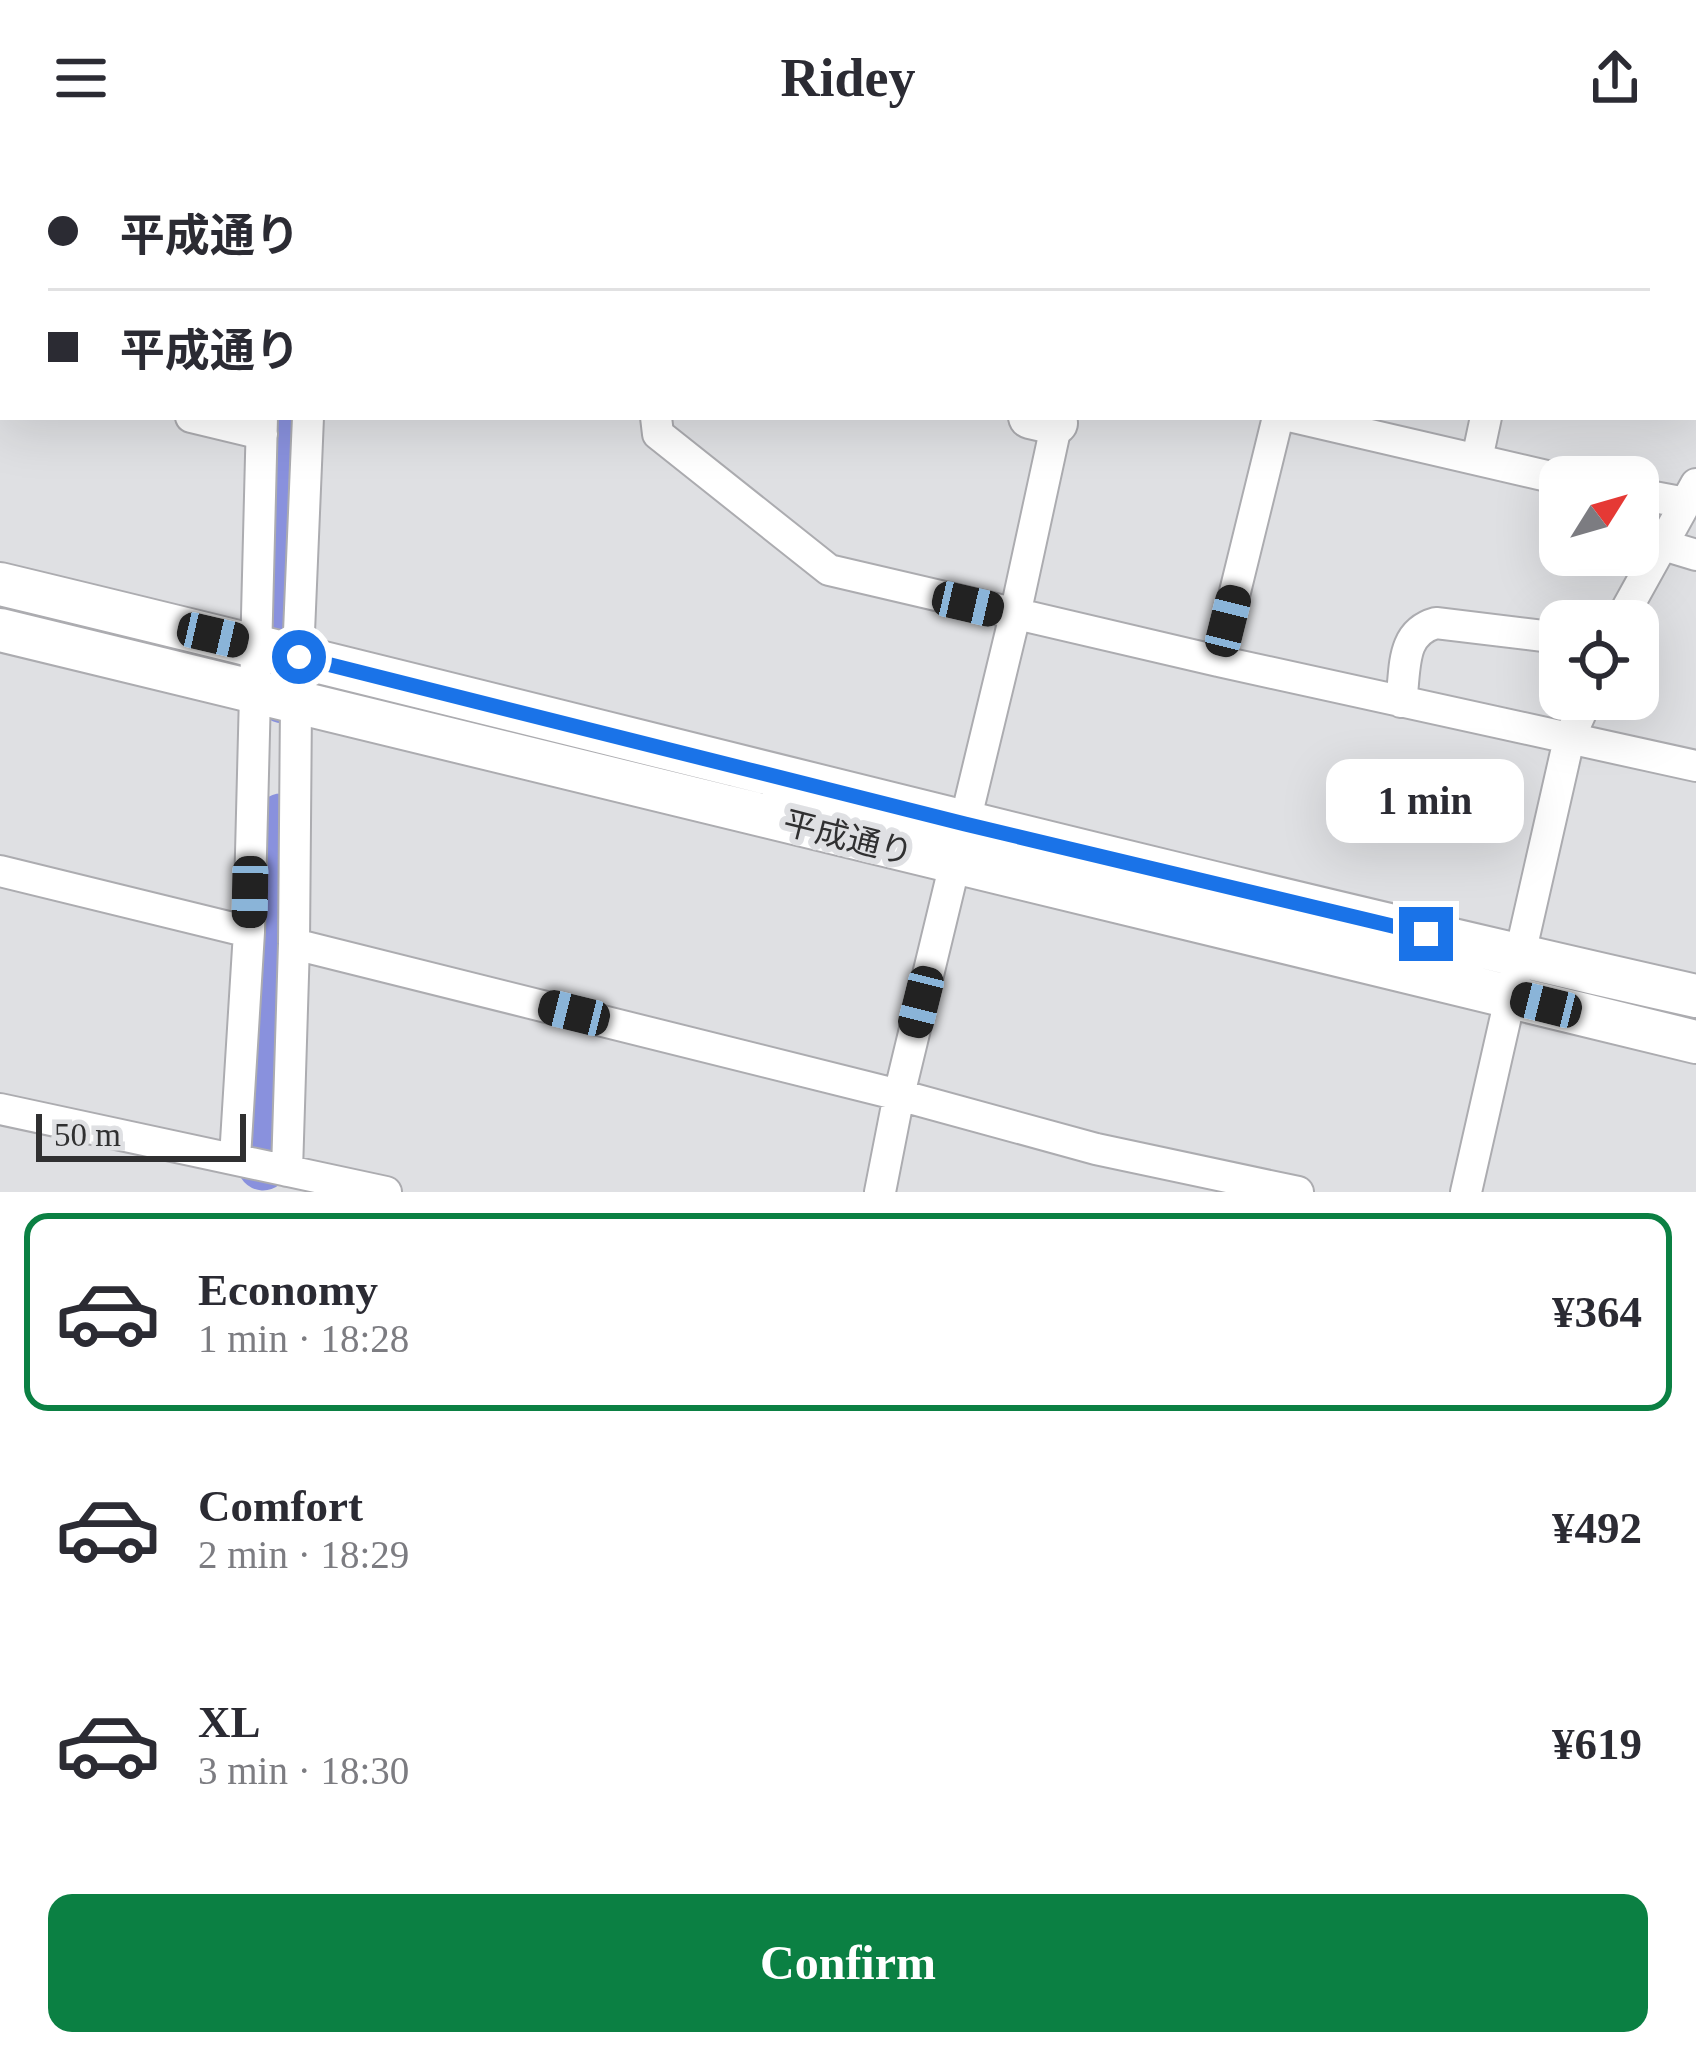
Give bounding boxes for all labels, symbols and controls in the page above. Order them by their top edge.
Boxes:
icon: menu [48,45,114,111]
icon: share [1582,45,1648,111]
text: Ridey [781,48,916,108]
text: 平成通り [120,211,300,261]
text: 平成通り [120,326,300,376]
north arrow [1539,456,1659,576]
map controls [1539,456,1659,720]
car [929,578,1007,630]
car [1202,582,1254,660]
button: locate [1539,600,1659,720]
car [174,609,252,661]
route start [272,630,326,684]
callout: 1 min [1327,760,1525,844]
text: 1 min [1378,779,1472,822]
street label: 平成通り [780,805,916,871]
car [231,856,269,928]
route end [1399,907,1453,961]
car [895,963,947,1041]
car [1507,979,1585,1031]
car [535,987,613,1039]
scale bar [36,1108,246,1161]
text: 50 m [54,1117,121,1153]
icon: car [54,1258,162,1366]
text: Economy [198,1265,378,1315]
text: ¥364 [1552,1287,1642,1337]
text: 1 min · 18:28 [198,1317,409,1360]
icon: car [54,1474,162,1582]
text: Comfort [198,1481,363,1531]
text: ¥492 [1552,1503,1642,1553]
text: 2 min · 18:29 [198,1533,409,1576]
icon: car [54,1690,162,1798]
text: XL [198,1697,261,1747]
text: ¥619 [1552,1719,1642,1769]
text: 3 min · 18:30 [198,1749,409,1792]
button: Confirm [48,1894,1648,2032]

